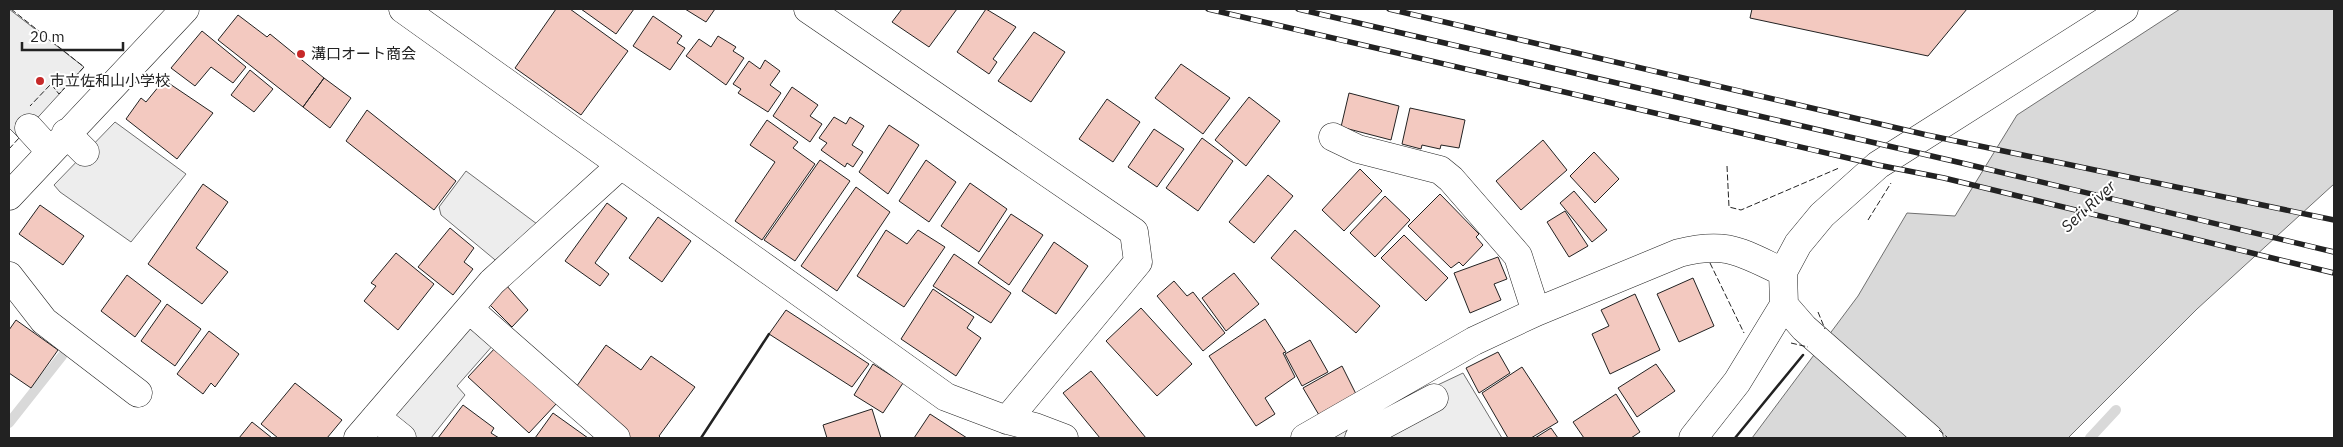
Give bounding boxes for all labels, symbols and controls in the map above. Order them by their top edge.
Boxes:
scale bar [22,20,124,52]
text: 20 m [30,27,65,46]
place label: 溝口オート商会 [311,44,416,63]
marker: 溝口オート商会 [295,48,307,60]
place label: 市立佐和山小学校 [50,71,170,90]
marker: 市立佐和山小学校 [34,75,46,87]
water label: Seri River [2057,175,2120,236]

